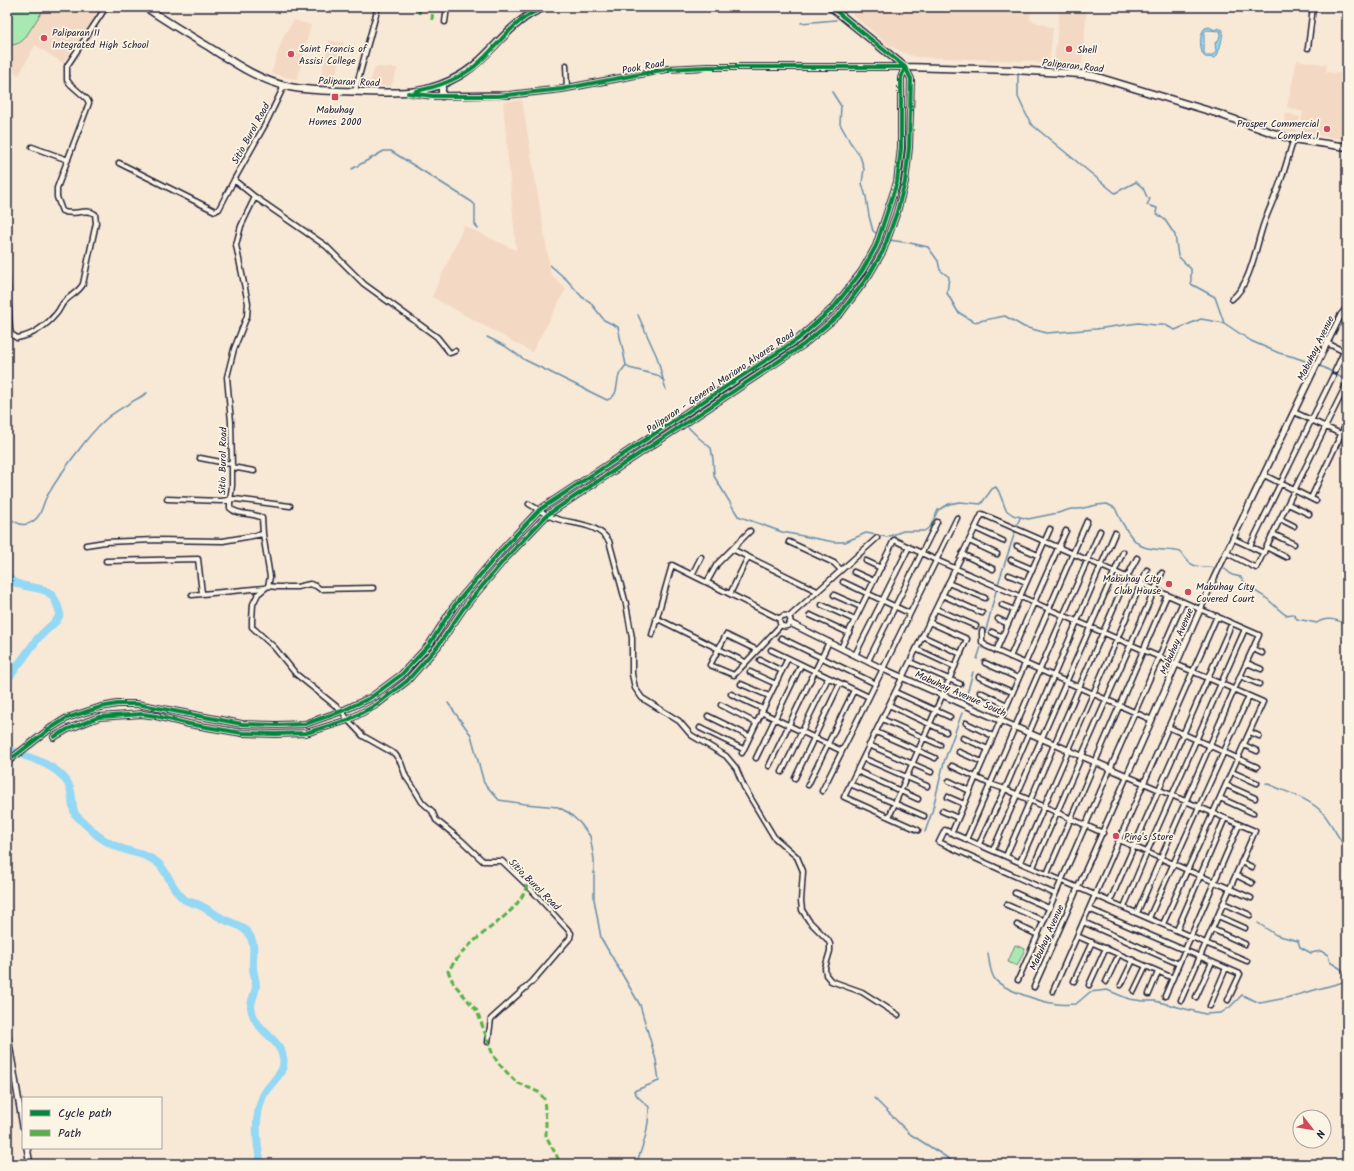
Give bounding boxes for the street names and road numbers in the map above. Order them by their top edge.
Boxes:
street label: Pook Road [620,55,667,79]
street label: Paliparan Road [1041,55,1105,77]
street label: Paliparan Road [318,73,381,91]
street label: Sitio Burol Road [227,99,275,167]
street label: Mabuhay Avenue [1293,313,1339,384]
street label: Paliparan - General Mariano Alvarez Road [643,325,799,438]
street label: Sitio Burol Road [214,426,232,495]
street label: Mabuhay Avenue [1156,605,1198,677]
street label: Mabuhay Avenue South [912,667,1009,721]
street label: Sitio Burol Road [505,855,565,915]
street label: Mabuhay Avenue [1025,901,1069,973]

